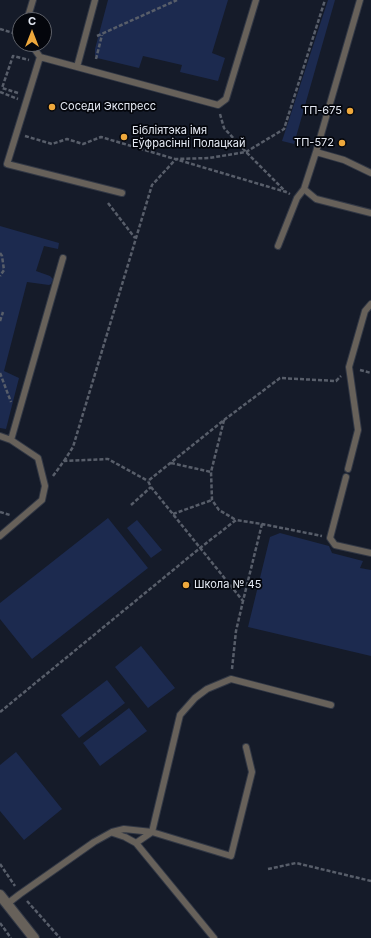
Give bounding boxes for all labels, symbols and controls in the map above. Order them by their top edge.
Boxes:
north arrow [12,12,52,52]
text: С [28,14,36,28]
place label: Соседи Экспресс [60,100,156,114]
marker: Соседи Экспресс [47,102,57,112]
place label: ТП-675 [302,104,342,118]
marker: ТП-675 [345,106,355,116]
place label: Бібліятэка імя Еўфрасінні Полацкай [132,124,245,150]
marker: Бібліятэка імя Еўфрасінні Полацкай [119,132,129,142]
place label: ТП-572 [294,136,334,150]
marker: ТП-572 [337,138,347,148]
place label: Школа № 45 [194,578,261,592]
marker: Школа № 45 [181,580,191,590]

